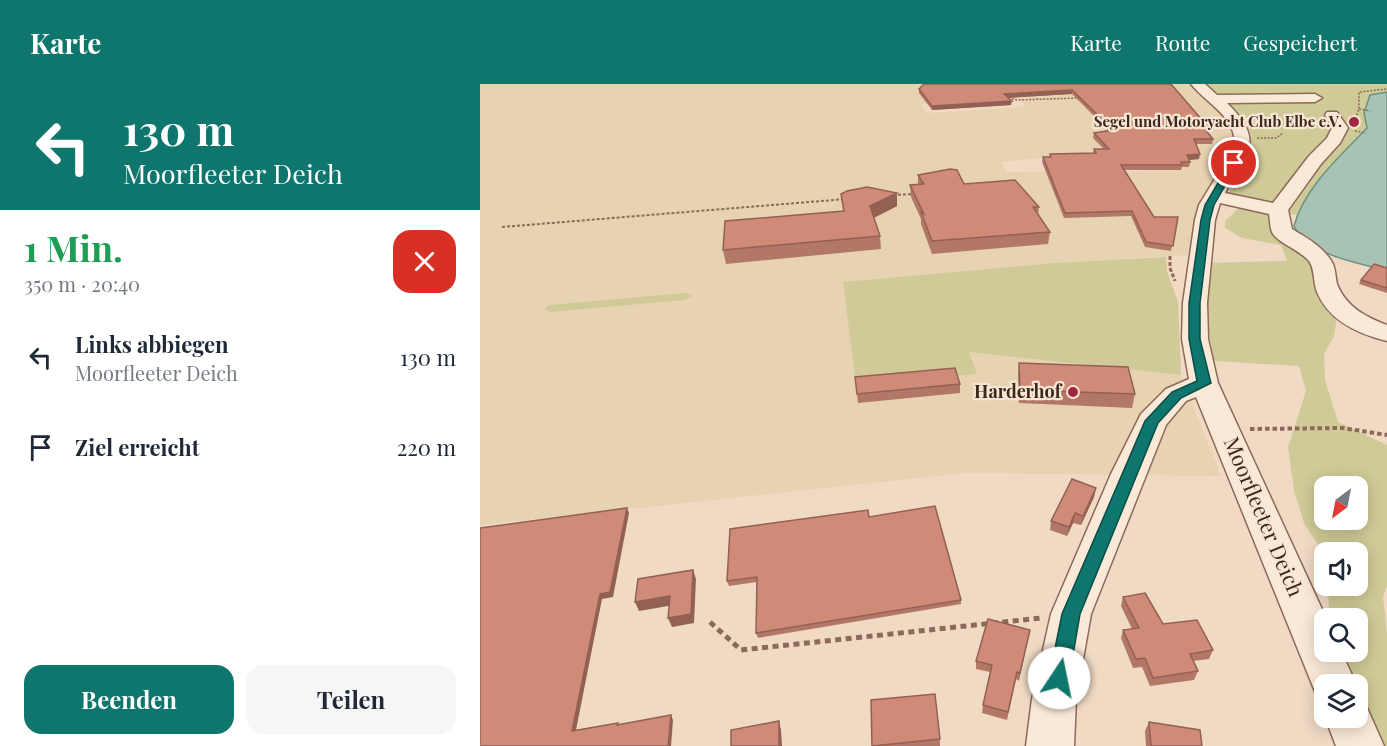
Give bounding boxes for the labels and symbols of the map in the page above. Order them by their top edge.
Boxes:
place label: Segel und Motoryacht Club Elbe e.V. [1094,111,1342,131]
marker: Segel und Motoryacht Club Elbe e.V. [1347,115,1361,129]
pin [1208,137,1259,188]
place label: Harderhof [974,379,1063,403]
marker: Harderhof [1066,385,1080,399]
street label: Moorfleeter Deich [1219,432,1311,601]
north arrow [1314,476,1368,530]
position arrow [1027,646,1091,710]

